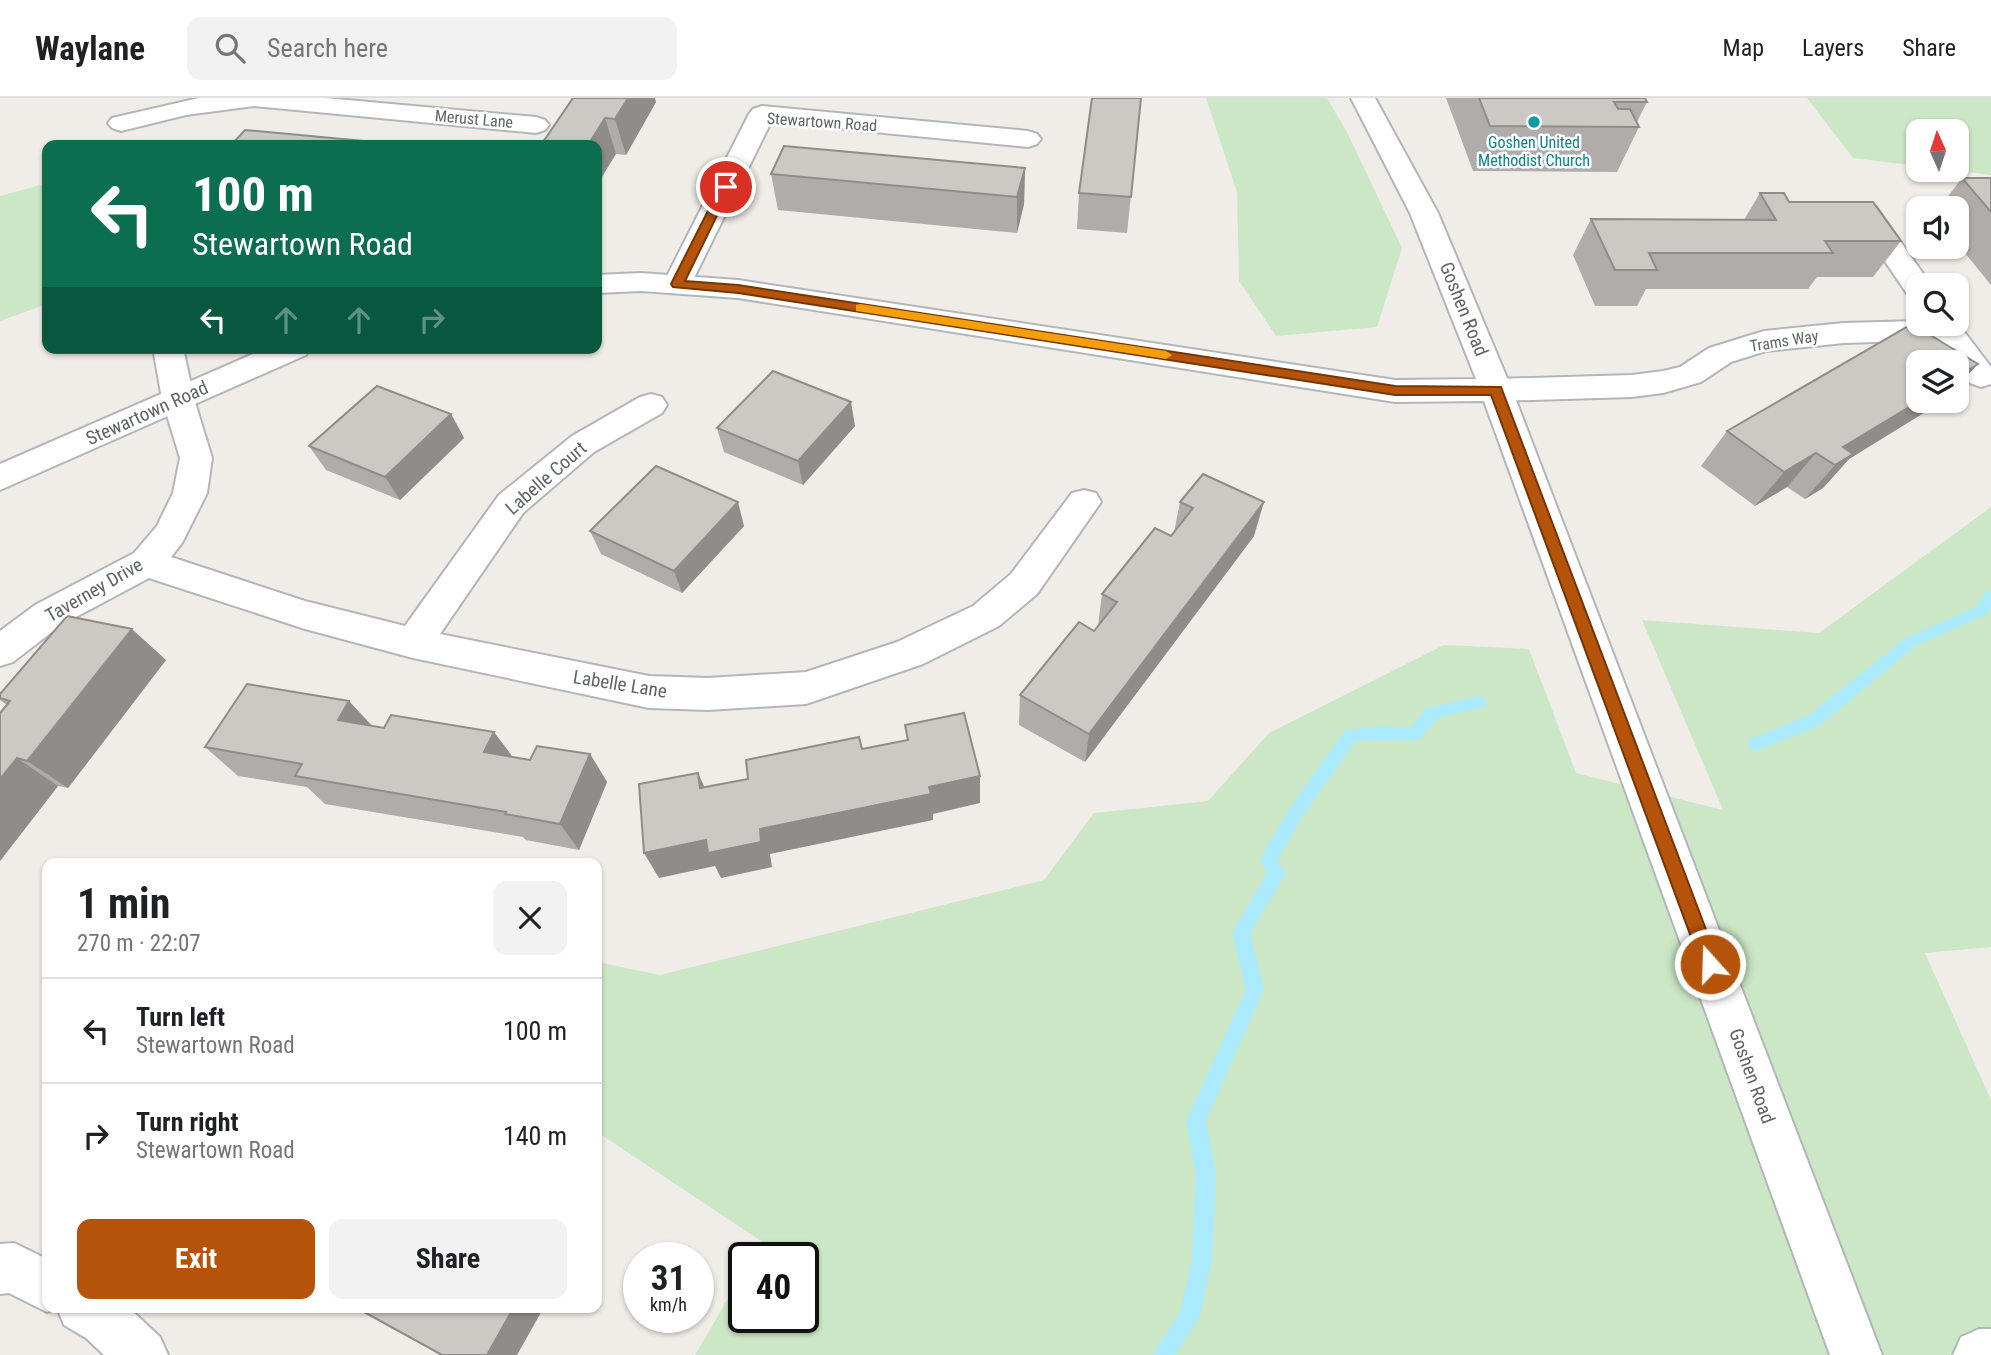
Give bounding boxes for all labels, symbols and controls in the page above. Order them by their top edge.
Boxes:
search box [187,17,677,80]
text: Waylane [35,29,145,68]
icon: search [211,29,249,67]
text: Search here [267,33,388,63]
text: Map [1723,34,1764,62]
text: Layers [1802,34,1864,62]
text: Share [1902,34,1956,62]
street label: Merust Lane [434,106,514,132]
street label: Stewartown Road [766,109,878,135]
marker: Goshen United Methodist Church [1526,114,1542,130]
north arrow [1906,119,1969,182]
map controls [1906,119,1969,413]
place label: Goshen United Methodist Church [1478,133,1590,170]
pin [696,157,756,217]
text: 100 m [192,166,314,223]
icon: left [77,168,168,259]
icon: arrive [707,168,745,206]
button: sound [1906,196,1969,259]
text: Stewartown Road [192,225,413,263]
street label: Goshen Road [1435,259,1493,359]
button: search [1906,273,1969,336]
icon: left [194,301,232,339]
icon: ahead [267,301,305,339]
icon: ahead [340,301,378,339]
icon: right [413,301,451,339]
street label: Trams Way [1748,326,1820,356]
button: layers [1906,350,1969,413]
street label: Stewartown Road [82,376,212,450]
street label: Labelle Court [501,437,591,519]
street label: Taverney Drive [41,553,147,627]
street label: Labelle Lane [571,665,669,703]
text: 1 min [77,879,170,928]
button: close [493,881,567,955]
position arrow [1673,927,1747,1001]
text: 270 m · 22:07 [77,930,201,957]
text: Turn left [136,1002,225,1032]
icon: left [77,1012,115,1050]
text: 100 m [503,1016,567,1046]
street label: Goshen Road [1724,1025,1780,1127]
text: Stewartown Road [136,1032,295,1059]
text: Turn right [136,1107,238,1137]
icon: right [77,1117,115,1155]
text: 140 m [503,1121,567,1151]
text: Stewartown Road [136,1137,295,1164]
button: Exit [77,1219,315,1299]
button: Share [329,1219,567,1299]
speed limit sign: 40 [728,1242,819,1333]
text: 31 [651,1258,686,1299]
text: km/h [650,1294,687,1315]

